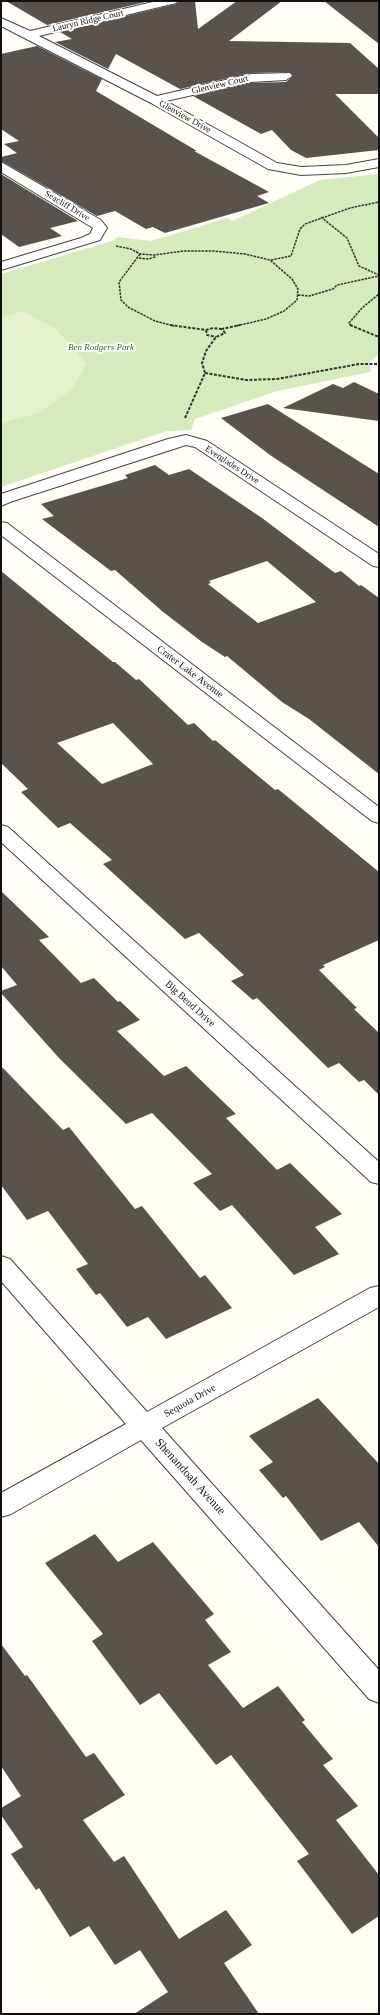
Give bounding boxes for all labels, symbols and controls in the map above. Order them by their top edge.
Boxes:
street label: Lauryn Ridge Court [51,8,125,34]
street label: Glenview Court [191,73,249,97]
street label: Glenview Drive [157,98,213,136]
street label: Seacliff Drive [43,188,91,224]
park label: Ben Rodgers Park [68,343,134,353]
street label: Everglades Drive [203,443,261,487]
street label: Crater Lake Avenue [154,643,226,701]
street label: Big Bend Drive [162,978,218,1030]
street label: Sequoia Drive [162,1382,218,1420]
street label: Shenandoah Avenue [152,1436,228,1518]

